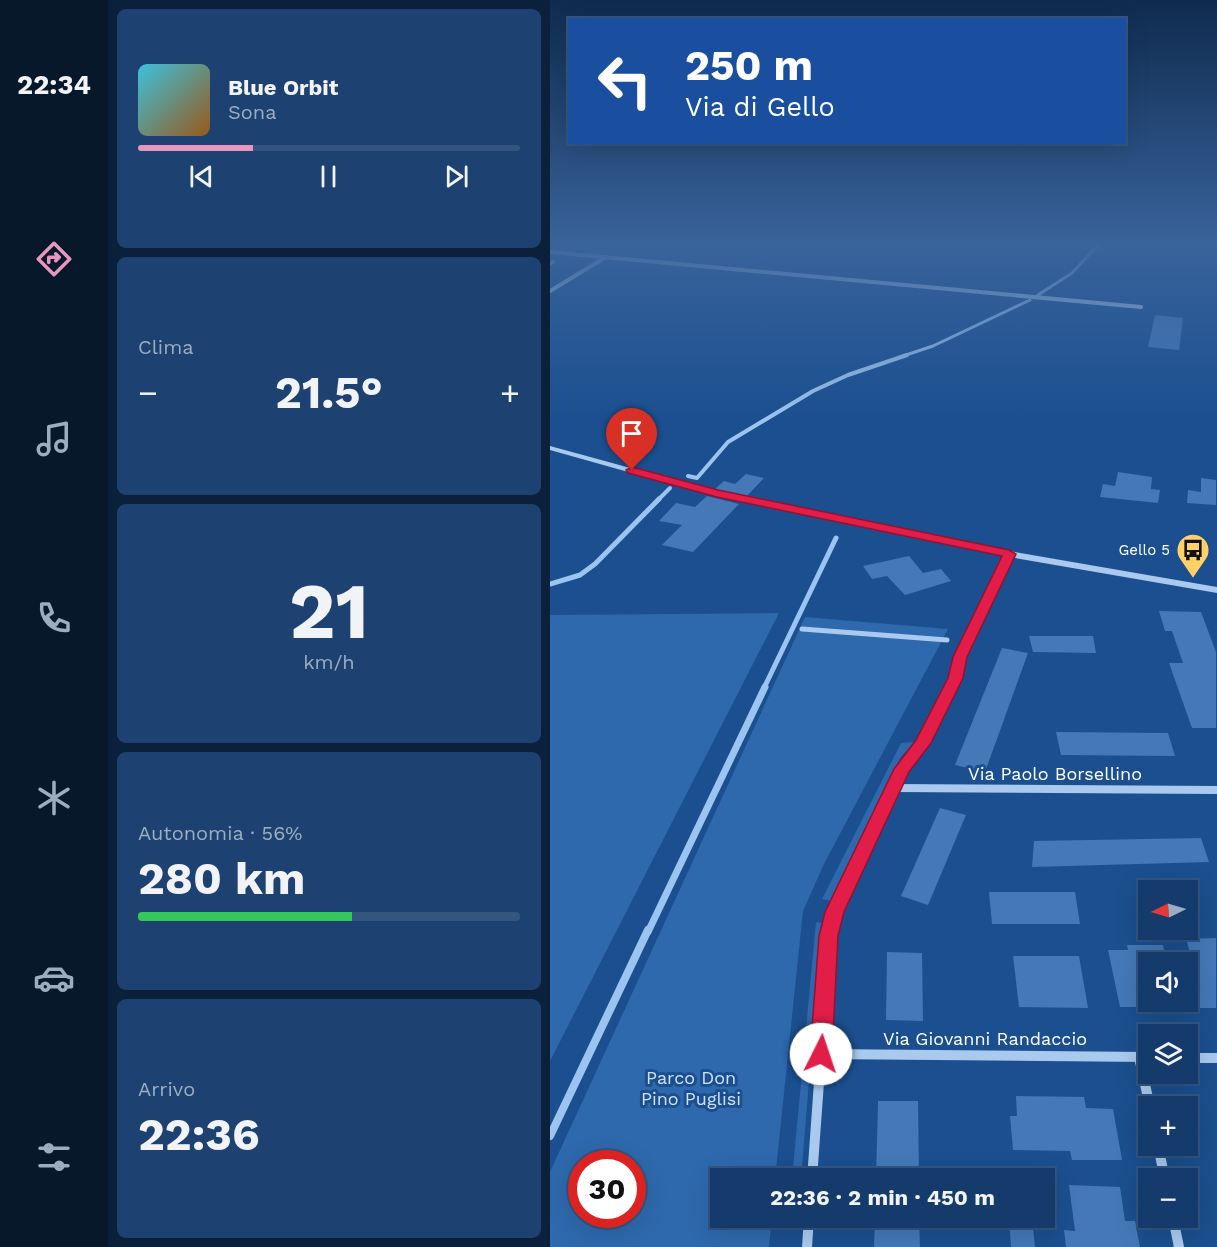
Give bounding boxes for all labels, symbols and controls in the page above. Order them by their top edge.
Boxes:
text: 250 m [685,41,813,90]
icon: left [586,42,664,120]
text: 22:34 [17,69,91,101]
text: Blue Orbit [228,75,338,100]
text: Via di Gello [685,91,835,123]
text: Sona [228,100,277,124]
icon: previous [185,160,218,193]
icon: pause [312,160,345,193]
icon: next [440,160,473,193]
icon: directions [33,238,75,280]
text: Clima [138,335,194,359]
text: 21.5° [275,366,383,419]
text: − [138,373,158,412]
text: + [500,373,520,412]
pin [606,408,657,470]
icon: arrive [615,417,648,450]
icon: music [33,418,75,460]
bus stop icon: Gello 5 [1175,532,1211,579]
place label: Gello 5 [1118,541,1170,559]
text: 21 [289,565,369,657]
icon: phone [33,597,75,639]
text: km/h [303,650,355,674]
street label: Via Paolo Borsellino [968,763,1142,784]
icon: climate [33,777,75,819]
text: Autonomia · 56% [138,821,302,845]
text: 280 km [138,852,305,905]
north arrow [1138,880,1198,940]
map controls [1138,880,1198,1228]
button: sound [1138,952,1198,1012]
icon: car [33,957,75,999]
position arrow [789,1022,853,1086]
button: layers [1138,1024,1198,1084]
street label: Via Giovanni Randaccio [883,1028,1087,1049]
park label: Parco Don Pino Puglisi [641,1067,741,1109]
text: Arrivo [138,1077,195,1101]
button: + [1138,1096,1198,1156]
text: 22:36 [138,1108,260,1161]
icon: filters [33,1136,75,1178]
speed limit sign: 30 [568,1150,646,1228]
button: − [1138,1168,1198,1228]
text: 22:36 · 2 min · 450 m [770,1185,995,1210]

